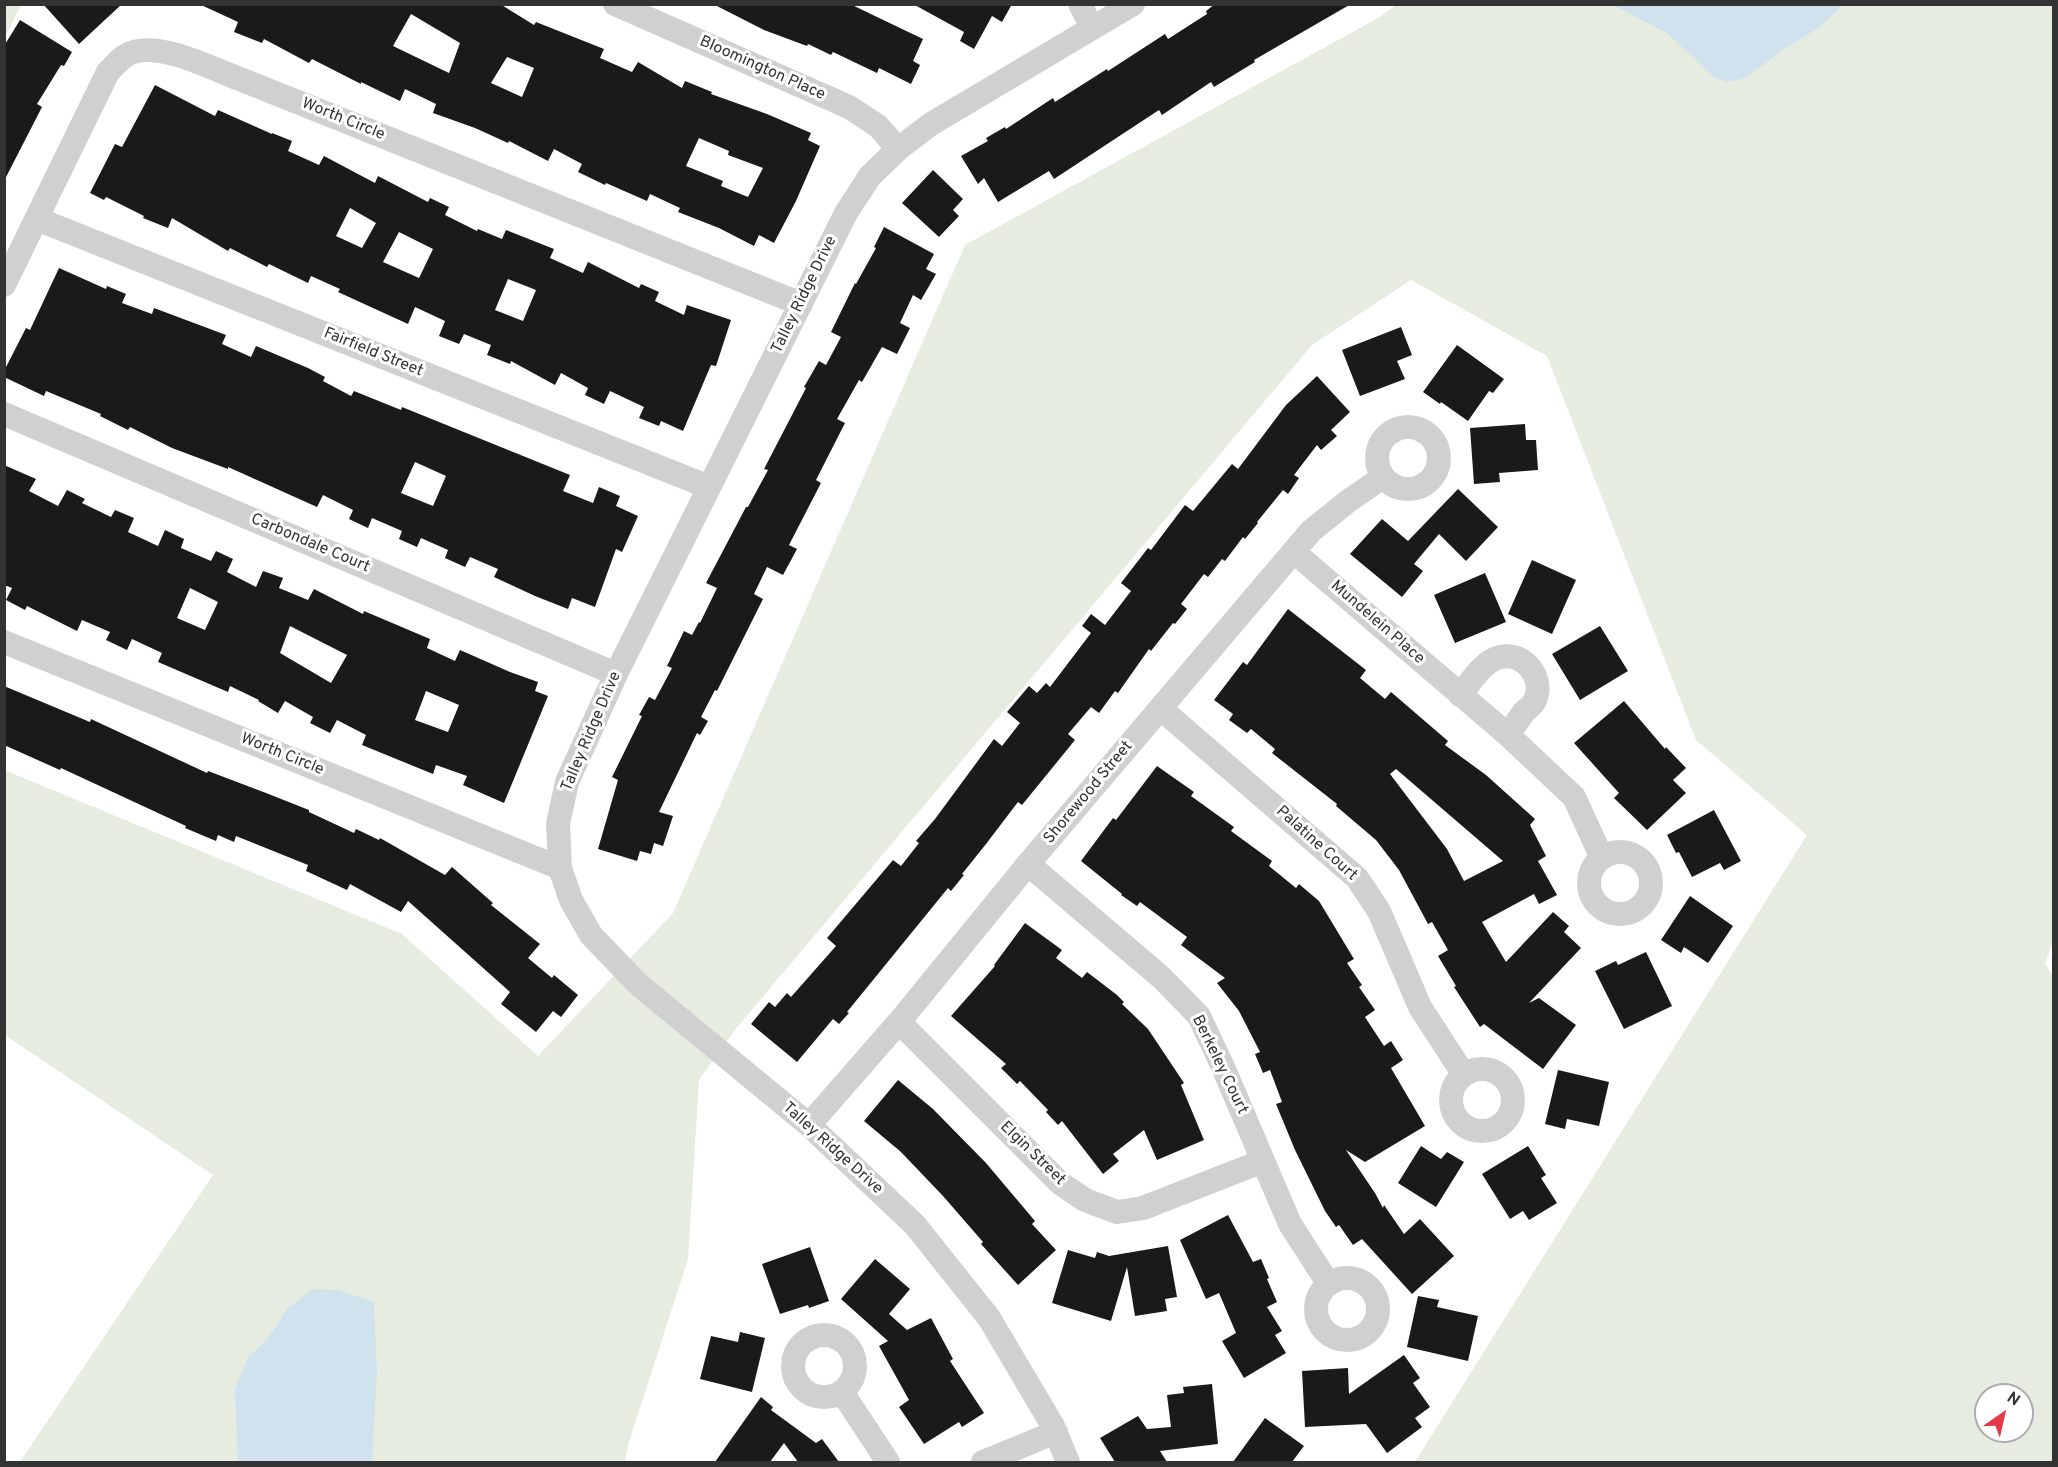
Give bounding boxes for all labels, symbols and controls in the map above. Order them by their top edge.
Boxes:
street label: Bloomington Place [696,33,828,105]
street label: Worth Circle [299,95,387,145]
street label: Talley Ridge Drive [768,233,842,357]
street label: Fairfield Street [320,324,426,382]
street label: Carbondale Court [248,510,372,578]
street label: Mundelein Place [1326,577,1428,669]
street label: Talley Ridge Drive [558,669,626,795]
street label: Worth Circle [238,730,326,780]
street label: Shorewood Street [1040,738,1138,848]
street label: Palatine Court [1271,802,1361,886]
street label: Berkeley Court [1187,1012,1251,1118]
street label: Talley Ridge Drive [778,1099,886,1199]
street label: Elgin Street [995,1118,1069,1190]
north arrow [1974,1383,2034,1443]
text: N [2003,1388,2023,1411]

